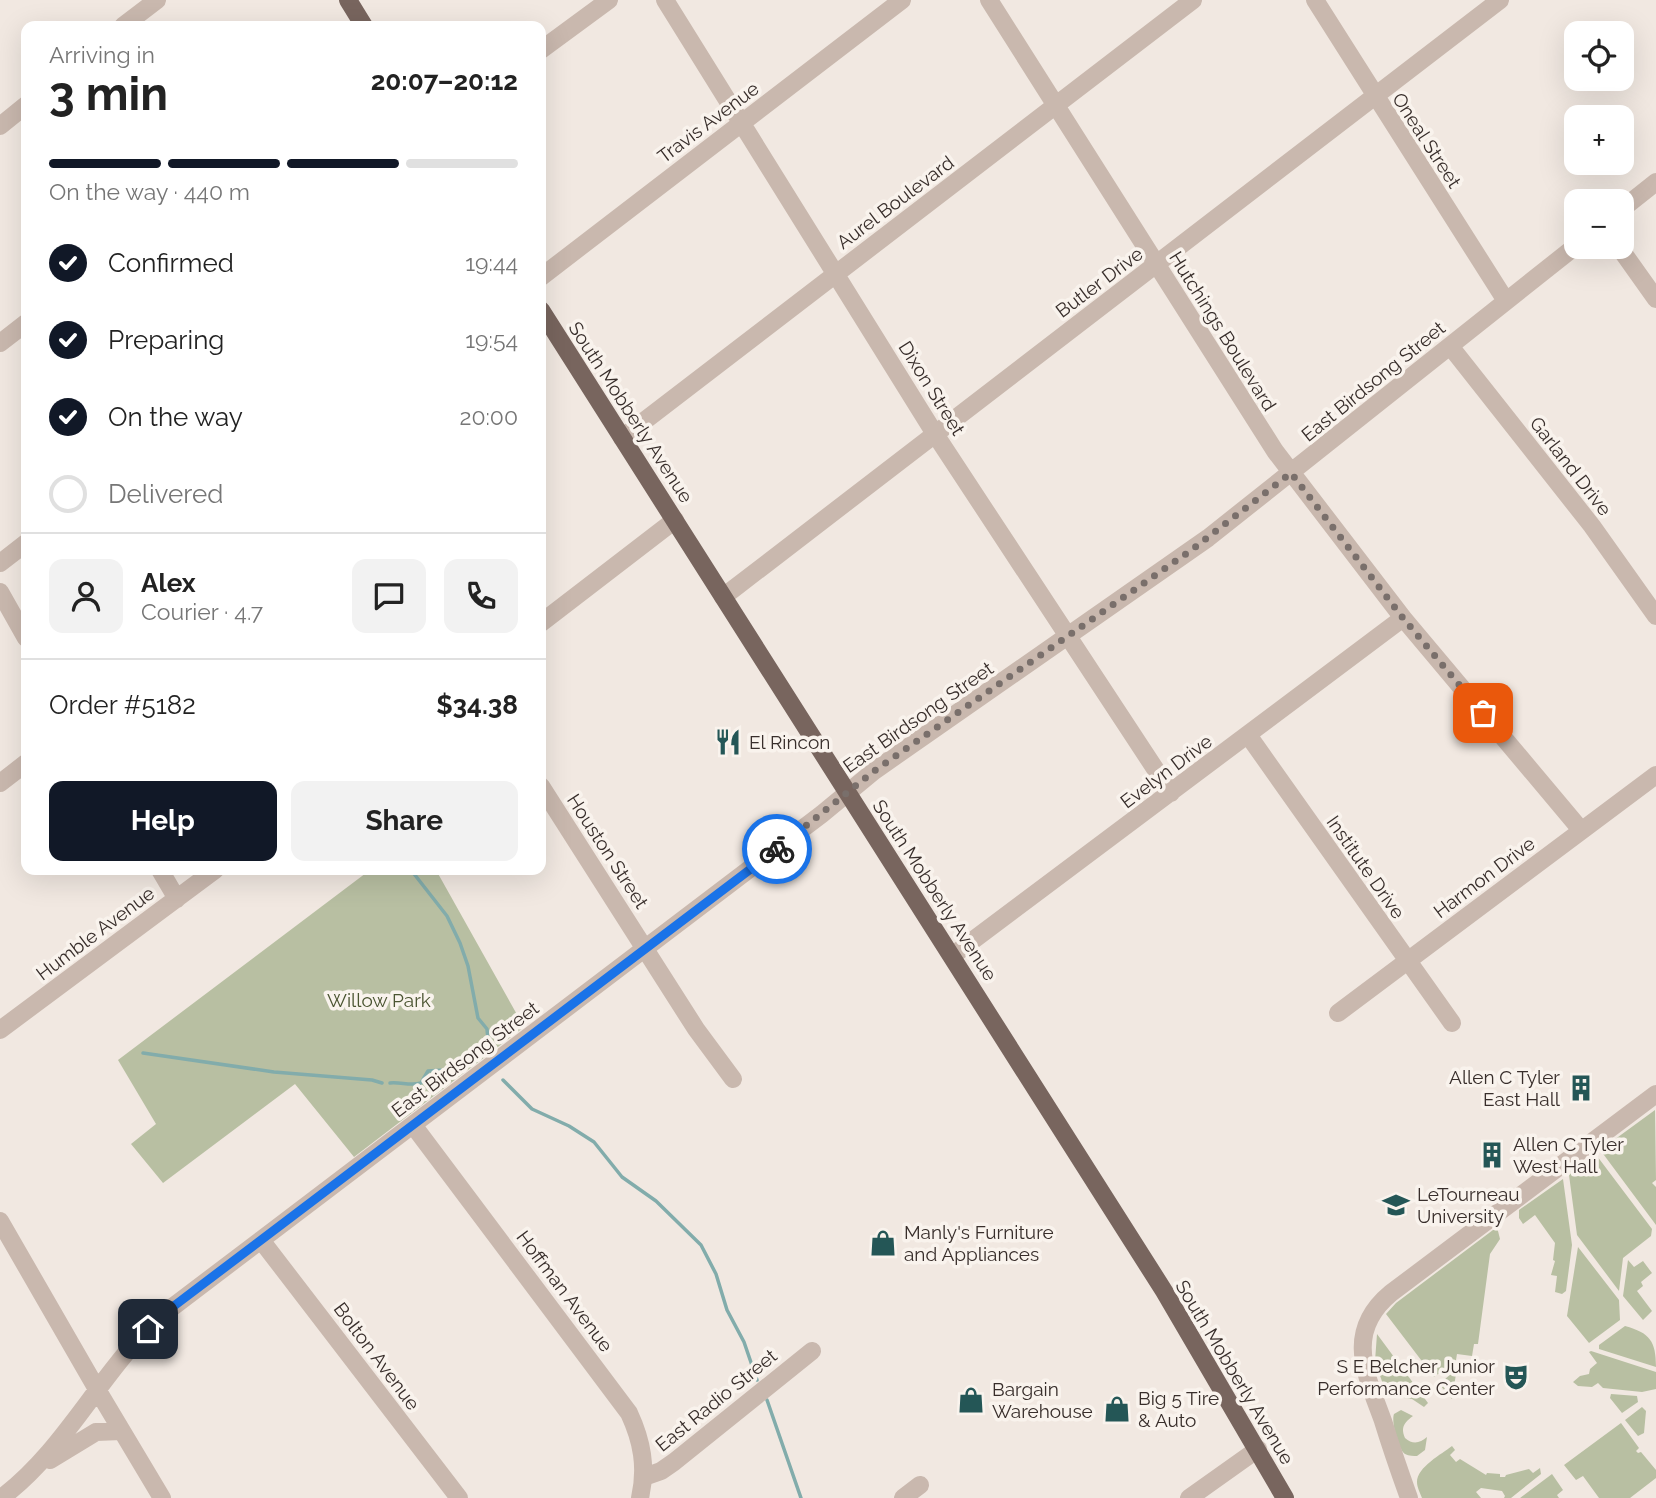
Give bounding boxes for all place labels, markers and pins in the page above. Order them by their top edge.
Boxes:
pin [1453,683,1513,743]
restaurant icon: El Rincon [713,727,743,757]
place label: El Rincon [749,731,830,753]
place label: Allen C Tyler East Hall [1449,1066,1561,1110]
building icon: Allen C Tyler East Hall [1566,1073,1596,1103]
place label: Allen C Tyler West Hall [1513,1133,1624,1177]
building icon: Allen C Tyler West Hall [1477,1140,1507,1170]
place label: LeTourneau University [1417,1183,1520,1227]
school or university icon: LeTourneau University [1381,1190,1411,1220]
place label: Manly's Furniture and Appliances [904,1221,1054,1265]
shop icon: Manly's Furniture and Appliances [868,1228,898,1258]
pin [118,1299,178,1359]
place label: S E Belcher Junior Performance Center [1317,1355,1495,1399]
theatre icon: S E Belcher Junior Performance Center [1501,1362,1531,1392]
place label: Bargain Warehouse [992,1378,1093,1422]
shop icon: Bargain Warehouse [956,1385,986,1415]
place label: Big 5 Tire & Auto [1138,1387,1219,1431]
shop icon: Big 5 Tire & Auto [1102,1394,1132,1424]

